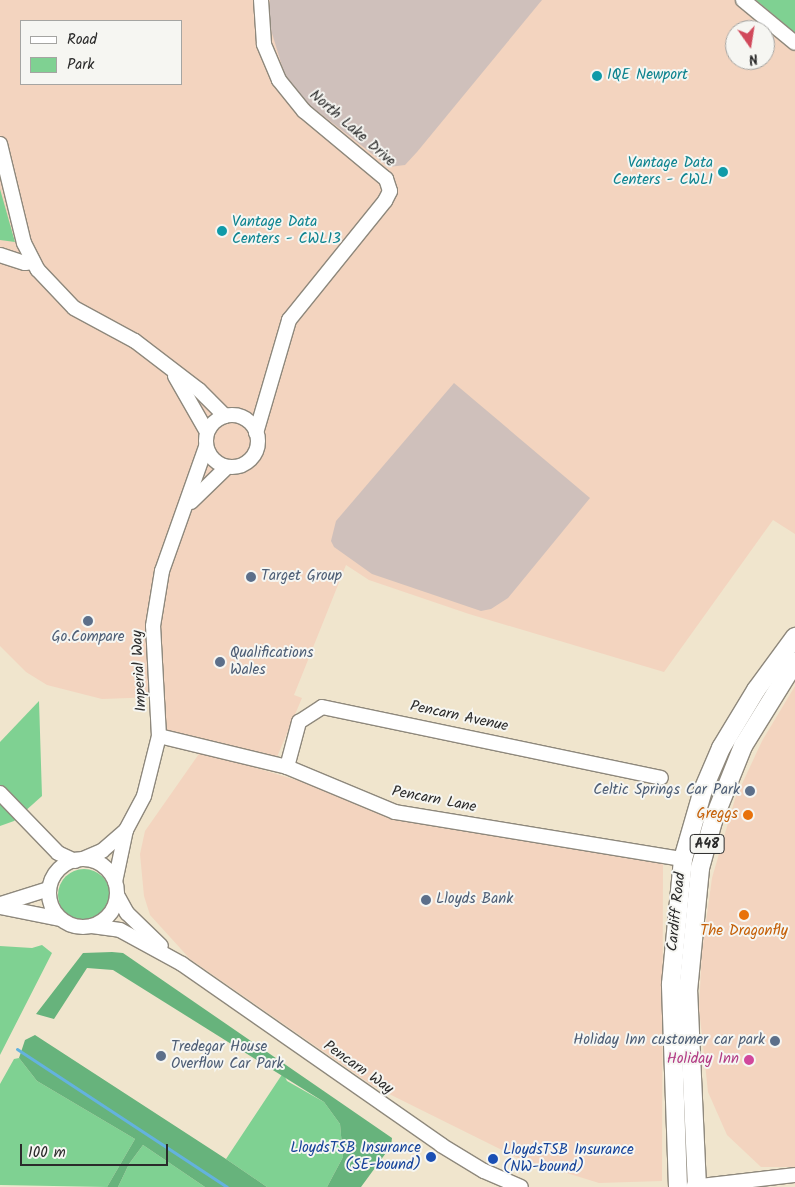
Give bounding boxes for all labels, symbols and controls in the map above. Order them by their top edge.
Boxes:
legend [20,20,182,85]
north arrow [725,20,775,70]
text: Road [67,28,97,52]
text: N [746,47,760,70]
text: Park [67,53,94,77]
place label: IQE Newport [607,67,688,85]
marker: IQE Newport [591,70,603,82]
street label: North Lake Drive [305,87,399,171]
place label: Vantage Data Centers - CWL1 [613,154,713,189]
marker: Vantage Data Centers - CWL1 [717,166,729,178]
place label: Vantage Data Centers - CWL13 [232,213,341,248]
marker: Vantage Data Centers - CWL13 [216,225,228,237]
place label: Target Group [261,568,342,586]
marker: Target Group [245,571,257,583]
marker: Go.Compare [82,615,94,627]
place label: Go.Compare [51,629,125,647]
street label: Imperial Way [129,630,151,712]
place label: Qualifications Wales [230,644,313,679]
marker: Qualifications Wales [214,656,226,668]
street label: Pencarn Avenue [408,698,510,736]
place label: Celtic Springs Car Park [593,782,740,800]
street label: Pencarn Lane [390,783,478,817]
marker: Celtic Springs Car Park [744,785,756,797]
place label: Greggs [696,806,738,824]
marker: Greggs [742,809,754,821]
road number: A48 [690,832,724,856]
street label: Cardiff Road [664,872,690,952]
place label: Lloyds Bank [436,891,513,909]
marker: Lloyds Bank [420,894,432,906]
marker: The Dragonfly [738,909,750,921]
place label: The Dragonfly [700,923,788,941]
place label: Holiday Inn customer car park [573,1032,765,1050]
marker: Holiday Inn customer car park [769,1035,781,1047]
street label: Pencarn Way [320,1037,396,1099]
place label: Tredegar House Overflow Car Park [171,1038,283,1073]
marker: Tredegar House Overflow Car Park [155,1050,167,1062]
place label: Holiday Inn [667,1051,739,1069]
marker: Holiday Inn [743,1054,755,1066]
scale bar [22,1134,170,1166]
place label: LloydsTSB Insurance (SE-bound) [290,1139,421,1174]
text: 100 m [28,1141,66,1165]
place label: LloydsTSB Insurance (NW-bound) [503,1141,634,1176]
marker: LloydsTSB Insurance (SE-bound) [425,1151,437,1163]
marker: LloydsTSB Insurance (NW-bound) [487,1153,499,1165]

